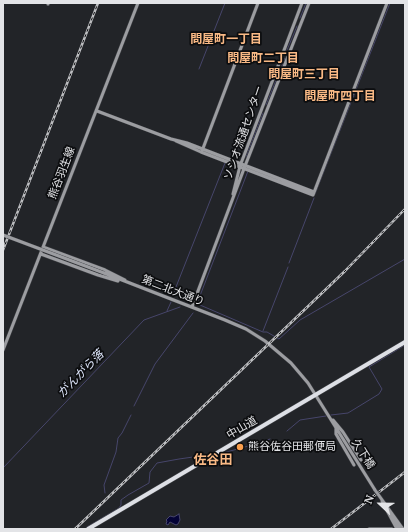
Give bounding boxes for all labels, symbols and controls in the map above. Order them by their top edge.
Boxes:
district label: 問屋町一丁目 [190,33,262,47]
district label: 問屋町二丁目 [227,52,299,66]
district label: 問屋町三丁目 [268,68,340,82]
street label: ソシオ流通センター [222,84,266,182]
district label: 問屋町四丁目 [304,90,376,104]
street label: 熊谷羽生線 [46,145,78,201]
street label: 第二北大通り [140,273,206,309]
water label: がんがら落 [55,347,107,401]
street label: 中山道 [224,414,260,442]
street label: 久下橋 [349,437,377,471]
place label: 熊谷佐谷田郵便局 [248,440,336,454]
marker: 熊谷佐谷田郵便局 [235,442,245,452]
district label: 佐谷田 [194,452,232,468]
north arrow [360,484,400,524]
text: N [361,493,377,506]

